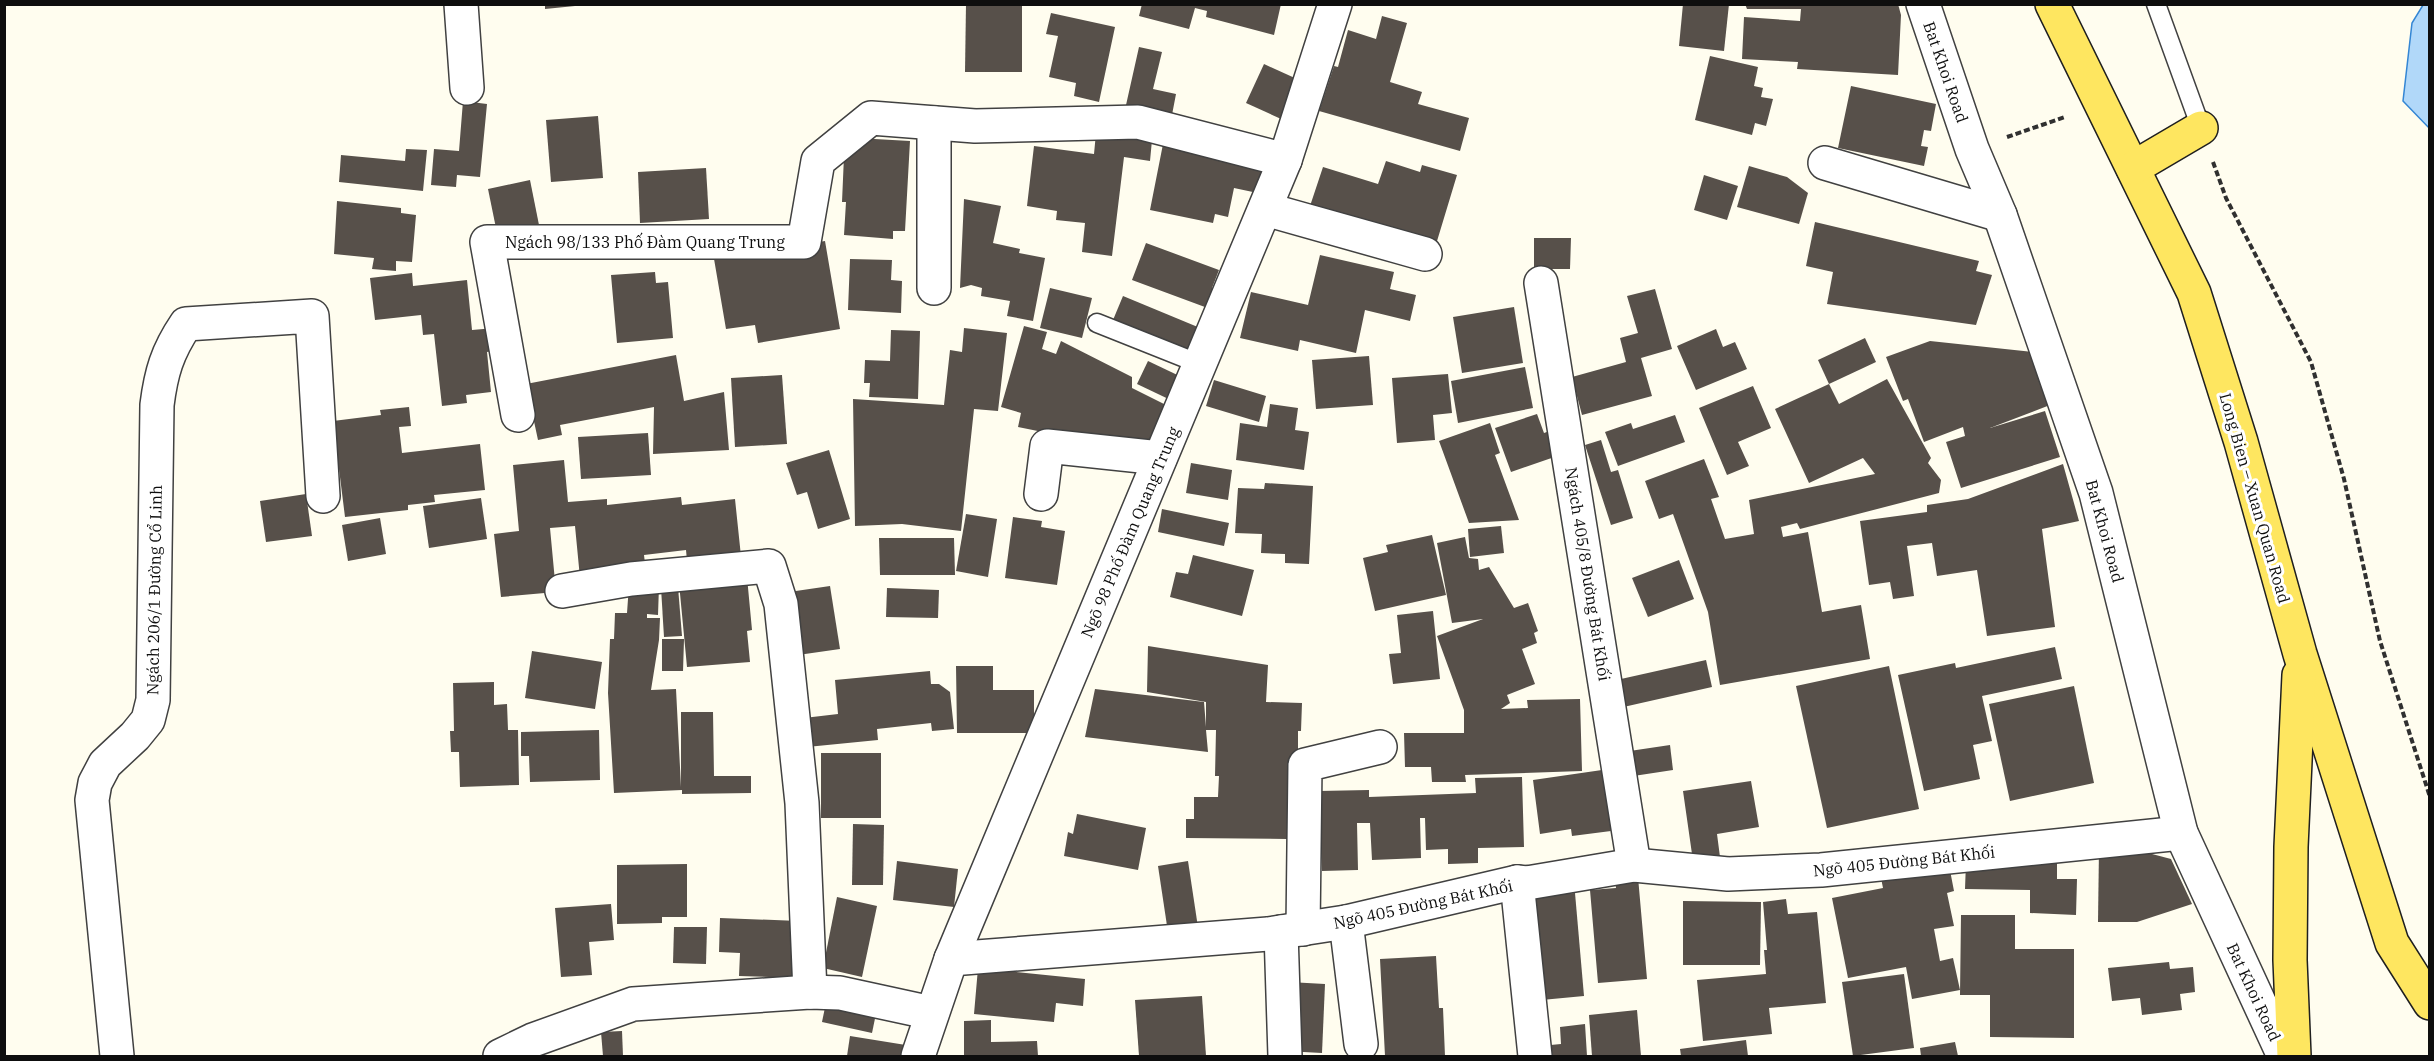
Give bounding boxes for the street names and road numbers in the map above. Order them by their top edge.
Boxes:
street label: Bat Khoi Road [1919,19,1973,126]
street label: Ngách 98/133 Phố Đàm Quang Trung [505,232,785,252]
street label: Long Bien – Xuan Quan Road [2215,391,2295,606]
street label: Ngõ 98 Phố Đàm Quang Trung [1076,423,1184,641]
street label: Ngách 405/8 Đường Bát Khối [1561,466,1615,682]
street label: Bat Khoi Road [2082,477,2128,585]
street label: Ngách 206/1 Đường Cổ Linh [142,485,166,695]
street label: Ngõ 405 Đường Bát Khối [1812,841,1996,881]
street label: Ngõ 405 Đường Bát Khối [1331,875,1515,933]
street label: Bat Khoi Road [2223,940,2286,1044]

